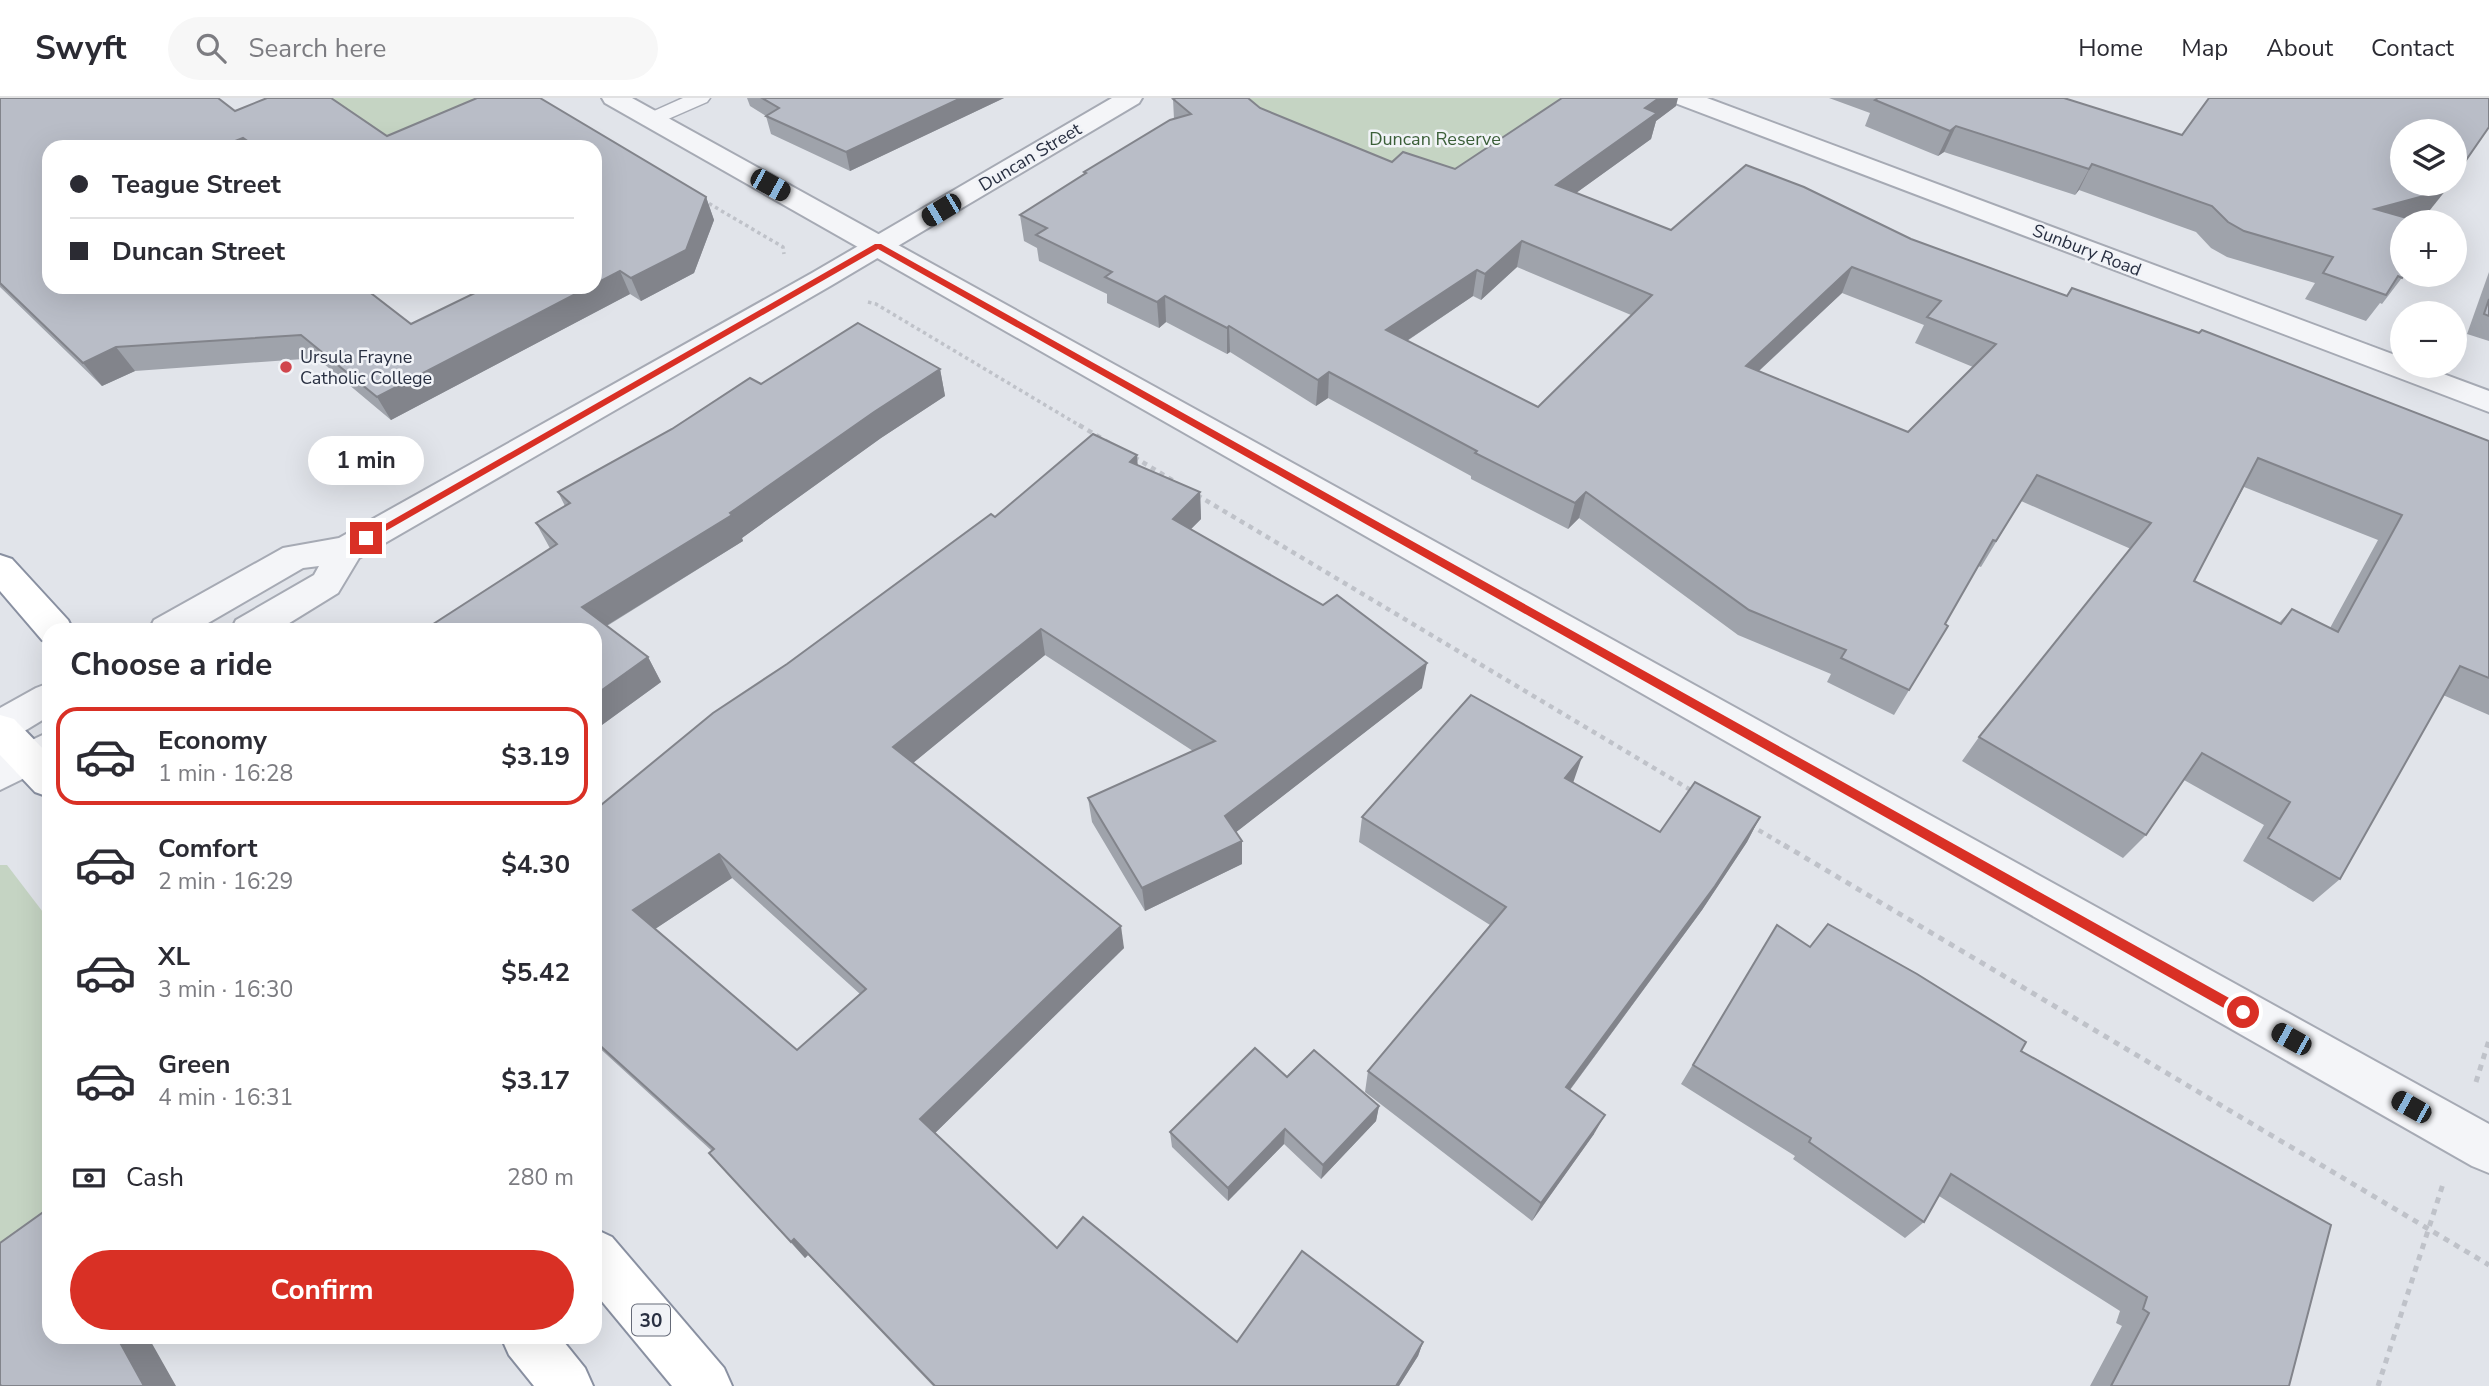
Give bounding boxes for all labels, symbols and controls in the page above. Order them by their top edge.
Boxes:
search box [168,17,658,80]
text: Swyft [35,26,126,71]
icon: search [192,29,230,67]
text: Search here [248,31,386,66]
text: Home [2078,32,2143,64]
text: Map [2181,32,2228,64]
text: About [2266,32,2333,64]
text: Contact [2371,32,2454,64]
street label: Duncan Street [974,117,1086,197]
map controls [2390,119,2467,378]
button: layers [2390,119,2467,196]
park label: Duncan Reserve [1369,127,1501,151]
car [747,166,794,204]
text: Teague Street [112,167,281,202]
car [918,190,965,230]
button: + [2390,210,2467,287]
street label: Sunbury Road [2029,218,2145,282]
text: Duncan Street [112,234,285,269]
button: − [2390,301,2467,378]
place label: Ursula Frayne Catholic College [300,345,432,390]
marker: Ursula Frayne Catholic College [278,359,294,375]
callout: 1 min [308,436,424,486]
text: 1 min [336,445,396,476]
route end [350,522,382,554]
text: Choose a ride [70,643,272,686]
text: Economy [158,723,267,758]
icon: car [74,725,137,788]
text: $3.19 [501,739,570,774]
text: 1 min · 16:28 [158,758,293,789]
text: Comfort [158,831,258,866]
icon: car [74,833,137,896]
text: $4.30 [501,847,570,882]
text: 2 min · 16:29 [158,866,293,897]
text: XL [158,939,190,974]
icon: car [74,941,137,1004]
text: $5.42 [501,955,570,990]
text: 3 min · 16:30 [158,974,293,1005]
route start [2227,996,2259,1028]
car [2268,1020,2315,1058]
text: Green [158,1047,231,1082]
icon: car [74,1049,137,1112]
text: $3.17 [501,1063,570,1098]
text: 4 min · 16:31 [158,1082,293,1113]
car [2388,1088,2435,1126]
icon: cash [70,1159,108,1197]
text: Cash [126,1160,184,1195]
text: 280 m [507,1162,574,1193]
button: Confirm [70,1250,574,1330]
road number: 30 [632,1304,670,1336]

